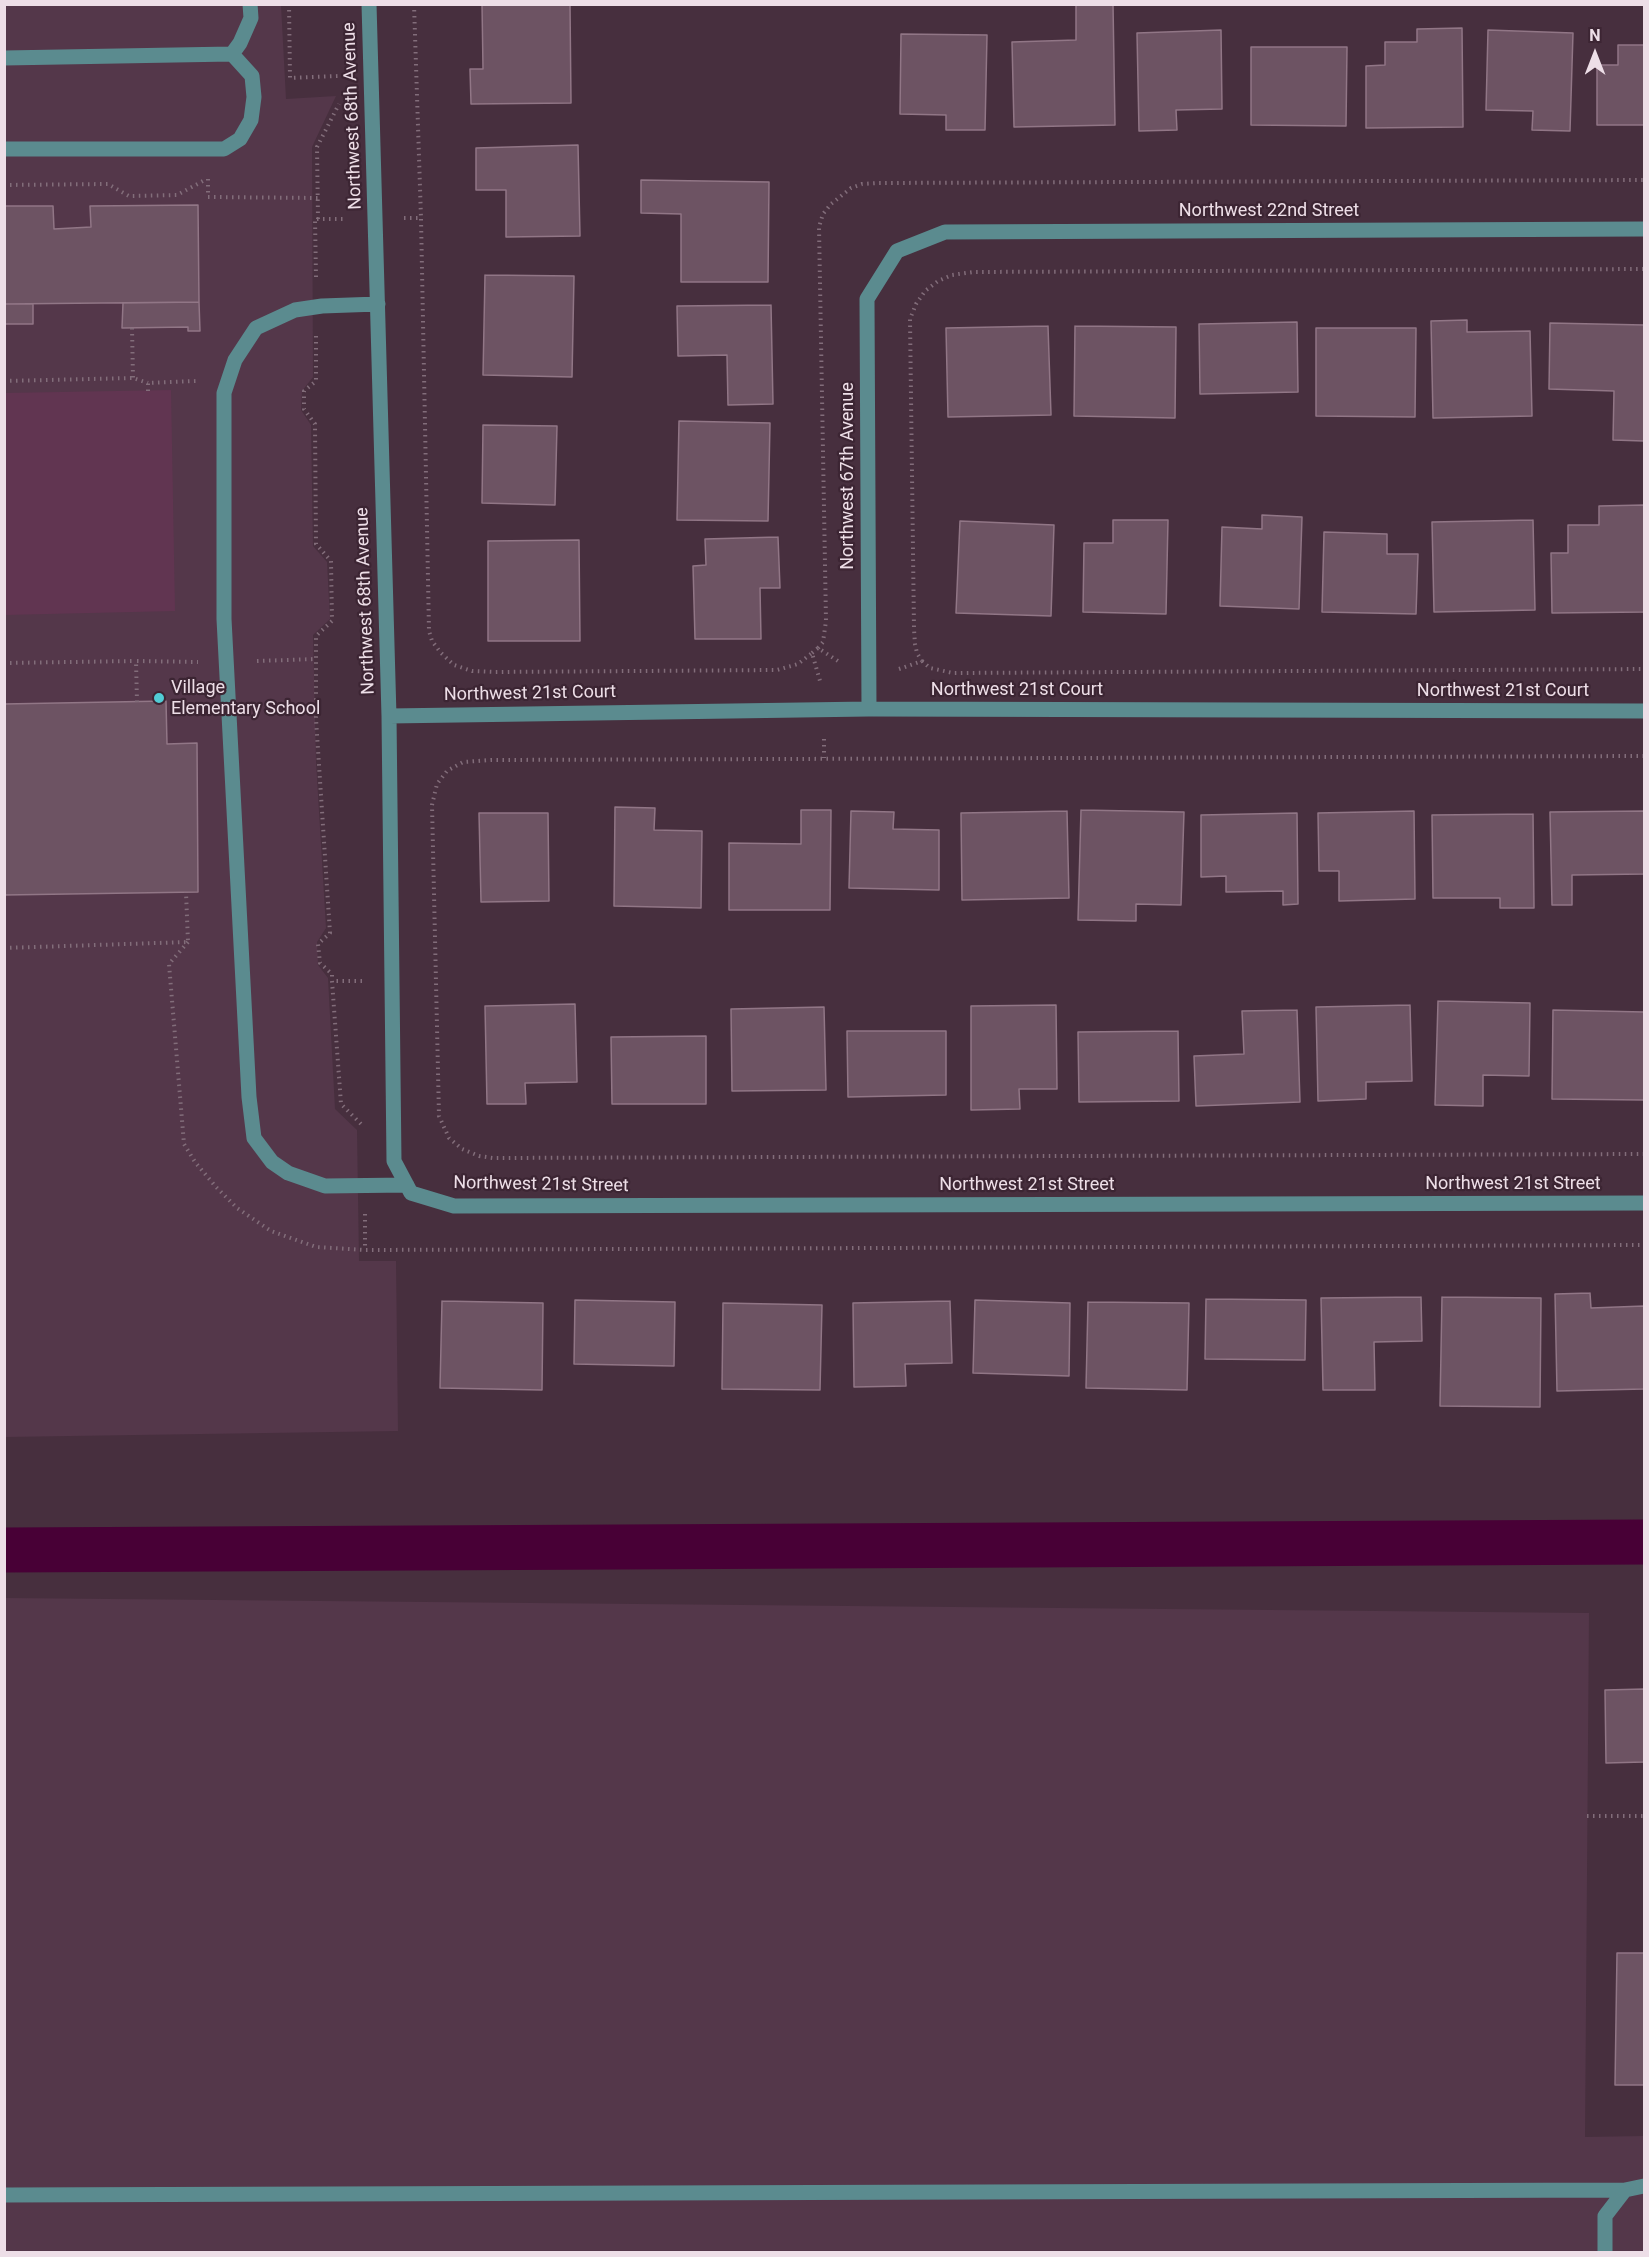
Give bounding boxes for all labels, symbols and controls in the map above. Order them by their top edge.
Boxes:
street label: Northwest 68th Avenue [339,22,367,210]
north arrow [1565,24,1625,84]
text: N [1589,26,1601,45]
street label: Northwest 22nd Street [1179,200,1359,222]
street label: Northwest 67th Avenue [837,382,859,570]
street label: Northwest 68th Avenue [352,507,380,695]
place label: Village Elementary School [171,677,320,720]
street label: Northwest 21st Court [931,679,1103,701]
street label: Northwest 21st Court [1417,680,1589,702]
street label: Northwest 21st Court [444,682,616,706]
marker: Village Elementary School [152,691,166,705]
street label: Northwest 21st Street [453,1173,629,1197]
street label: Northwest 21st Street [1425,1173,1601,1195]
street label: Northwest 21st Street [939,1174,1115,1196]

